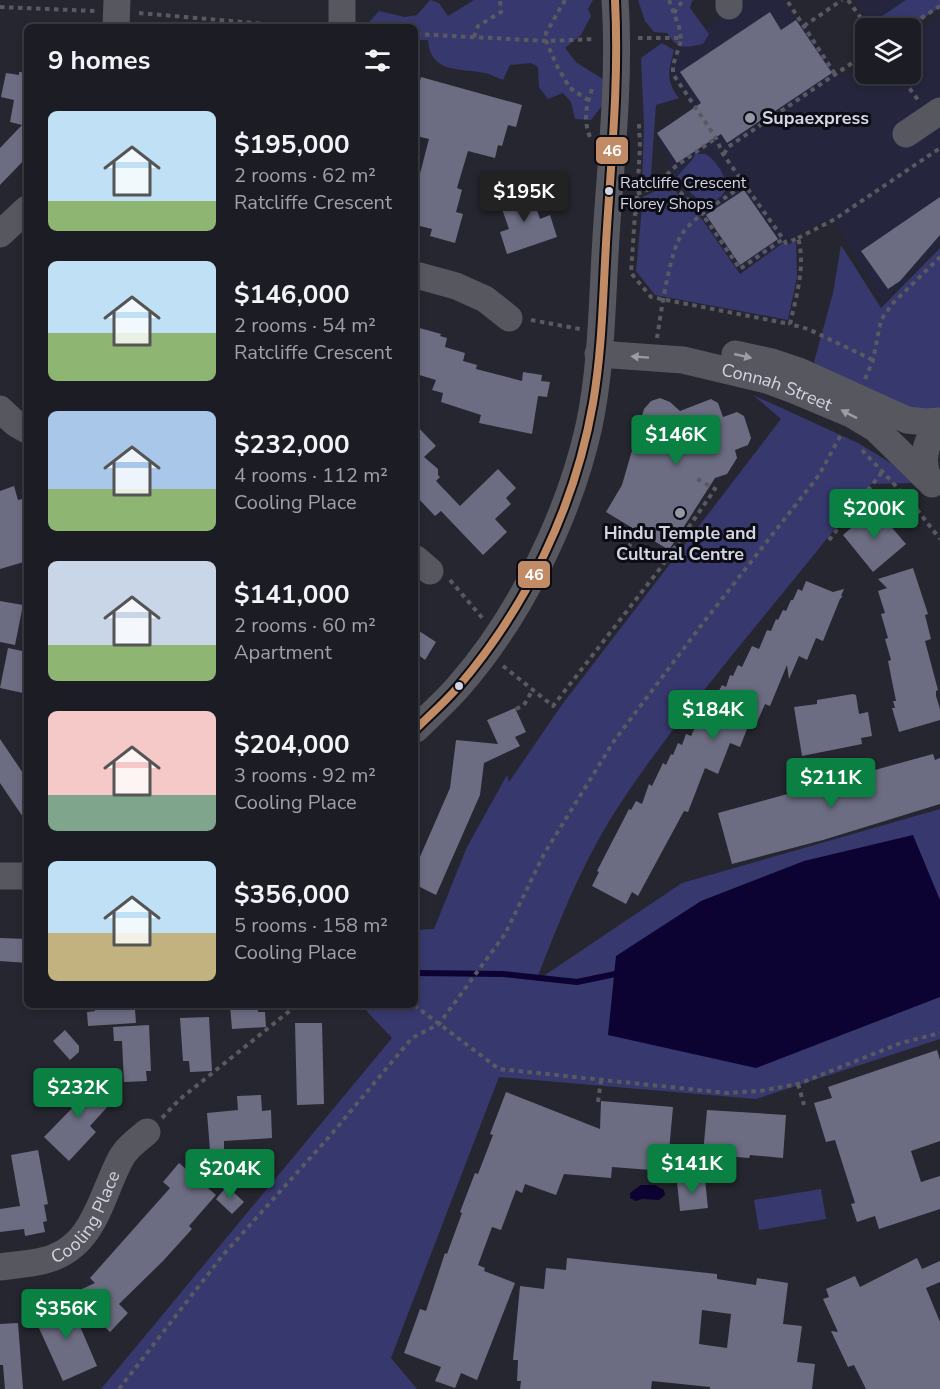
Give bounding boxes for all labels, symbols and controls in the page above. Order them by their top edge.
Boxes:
map controls [855,18,921,84]
button: layers [855,18,921,84]
text: 9 homes [48,43,150,78]
icon: filters [361,44,394,77]
place label: Supaexpress [762,106,869,130]
marker: Supaexpress [743,111,757,125]
text: $195,000 [234,127,350,162]
icon: home [96,135,168,207]
line badge: 46 [595,136,629,165]
text: 46 [602,140,622,162]
text: 2 rooms · 62 m² [234,162,376,189]
pin: $195K [482,172,566,223]
place label: Ratcliffe Crescent Florey Shops [620,172,747,215]
text: $195K [493,178,555,205]
marker: Ratcliffe Crescent Florey Shops [603,185,615,197]
text: Ratcliffe Crescent [234,189,392,216]
text: $146,000 [234,277,350,312]
icon: home [96,285,168,357]
text: 2 rooms · 54 m² [234,312,376,339]
text: Ratcliffe Crescent [234,339,392,366]
one-way arrow [734,351,752,361]
one-way arrow [631,352,650,362]
street label: Connah Street [719,358,837,417]
one-way arrow [841,409,858,419]
pin: $146K [634,415,718,466]
text: $146K [645,421,707,448]
text: $232,000 [234,427,350,462]
icon: home [96,435,168,507]
text: 4 rooms · 112 m² [234,462,388,489]
text: Cooling Place [234,489,357,516]
pin: $200K [832,489,916,540]
text: $200K [843,495,905,522]
marker: Hindu Temple and Cultural Centre [673,506,687,520]
place label: Hindu Temple and Cultural Centre [604,521,756,566]
line badge: 46 [517,560,551,589]
text: 46 [524,564,544,586]
text: $141,000 [234,577,350,612]
icon: home [96,585,168,657]
text: 2 rooms · 60 m² [234,612,376,639]
text: Apartment [234,639,332,666]
unlabelled marker [453,680,465,692]
pin: $184K [671,690,755,741]
text: $184K [682,696,744,723]
text: $204,000 [234,727,350,762]
icon: home [96,735,168,807]
pin: $211K [789,758,873,809]
text: 3 rooms · 92 m² [234,762,376,789]
text: $211K [800,764,862,791]
text: Cooling Place [234,789,357,816]
text: $356,000 [234,877,350,912]
icon: home [96,885,168,957]
text: 5 rooms · 158 m² [234,912,388,939]
text: Cooling Place [234,939,357,966]
pin: $232K [36,1068,120,1119]
text: $232K [47,1074,109,1101]
pin: $141K [650,1144,734,1195]
pin: $204K [188,1149,272,1200]
text: $141K [661,1150,723,1177]
text: $204K [199,1155,261,1182]
street label: Cooling Place [47,1167,126,1269]
pin: $356K [24,1289,108,1340]
text: $356K [35,1295,97,1322]

